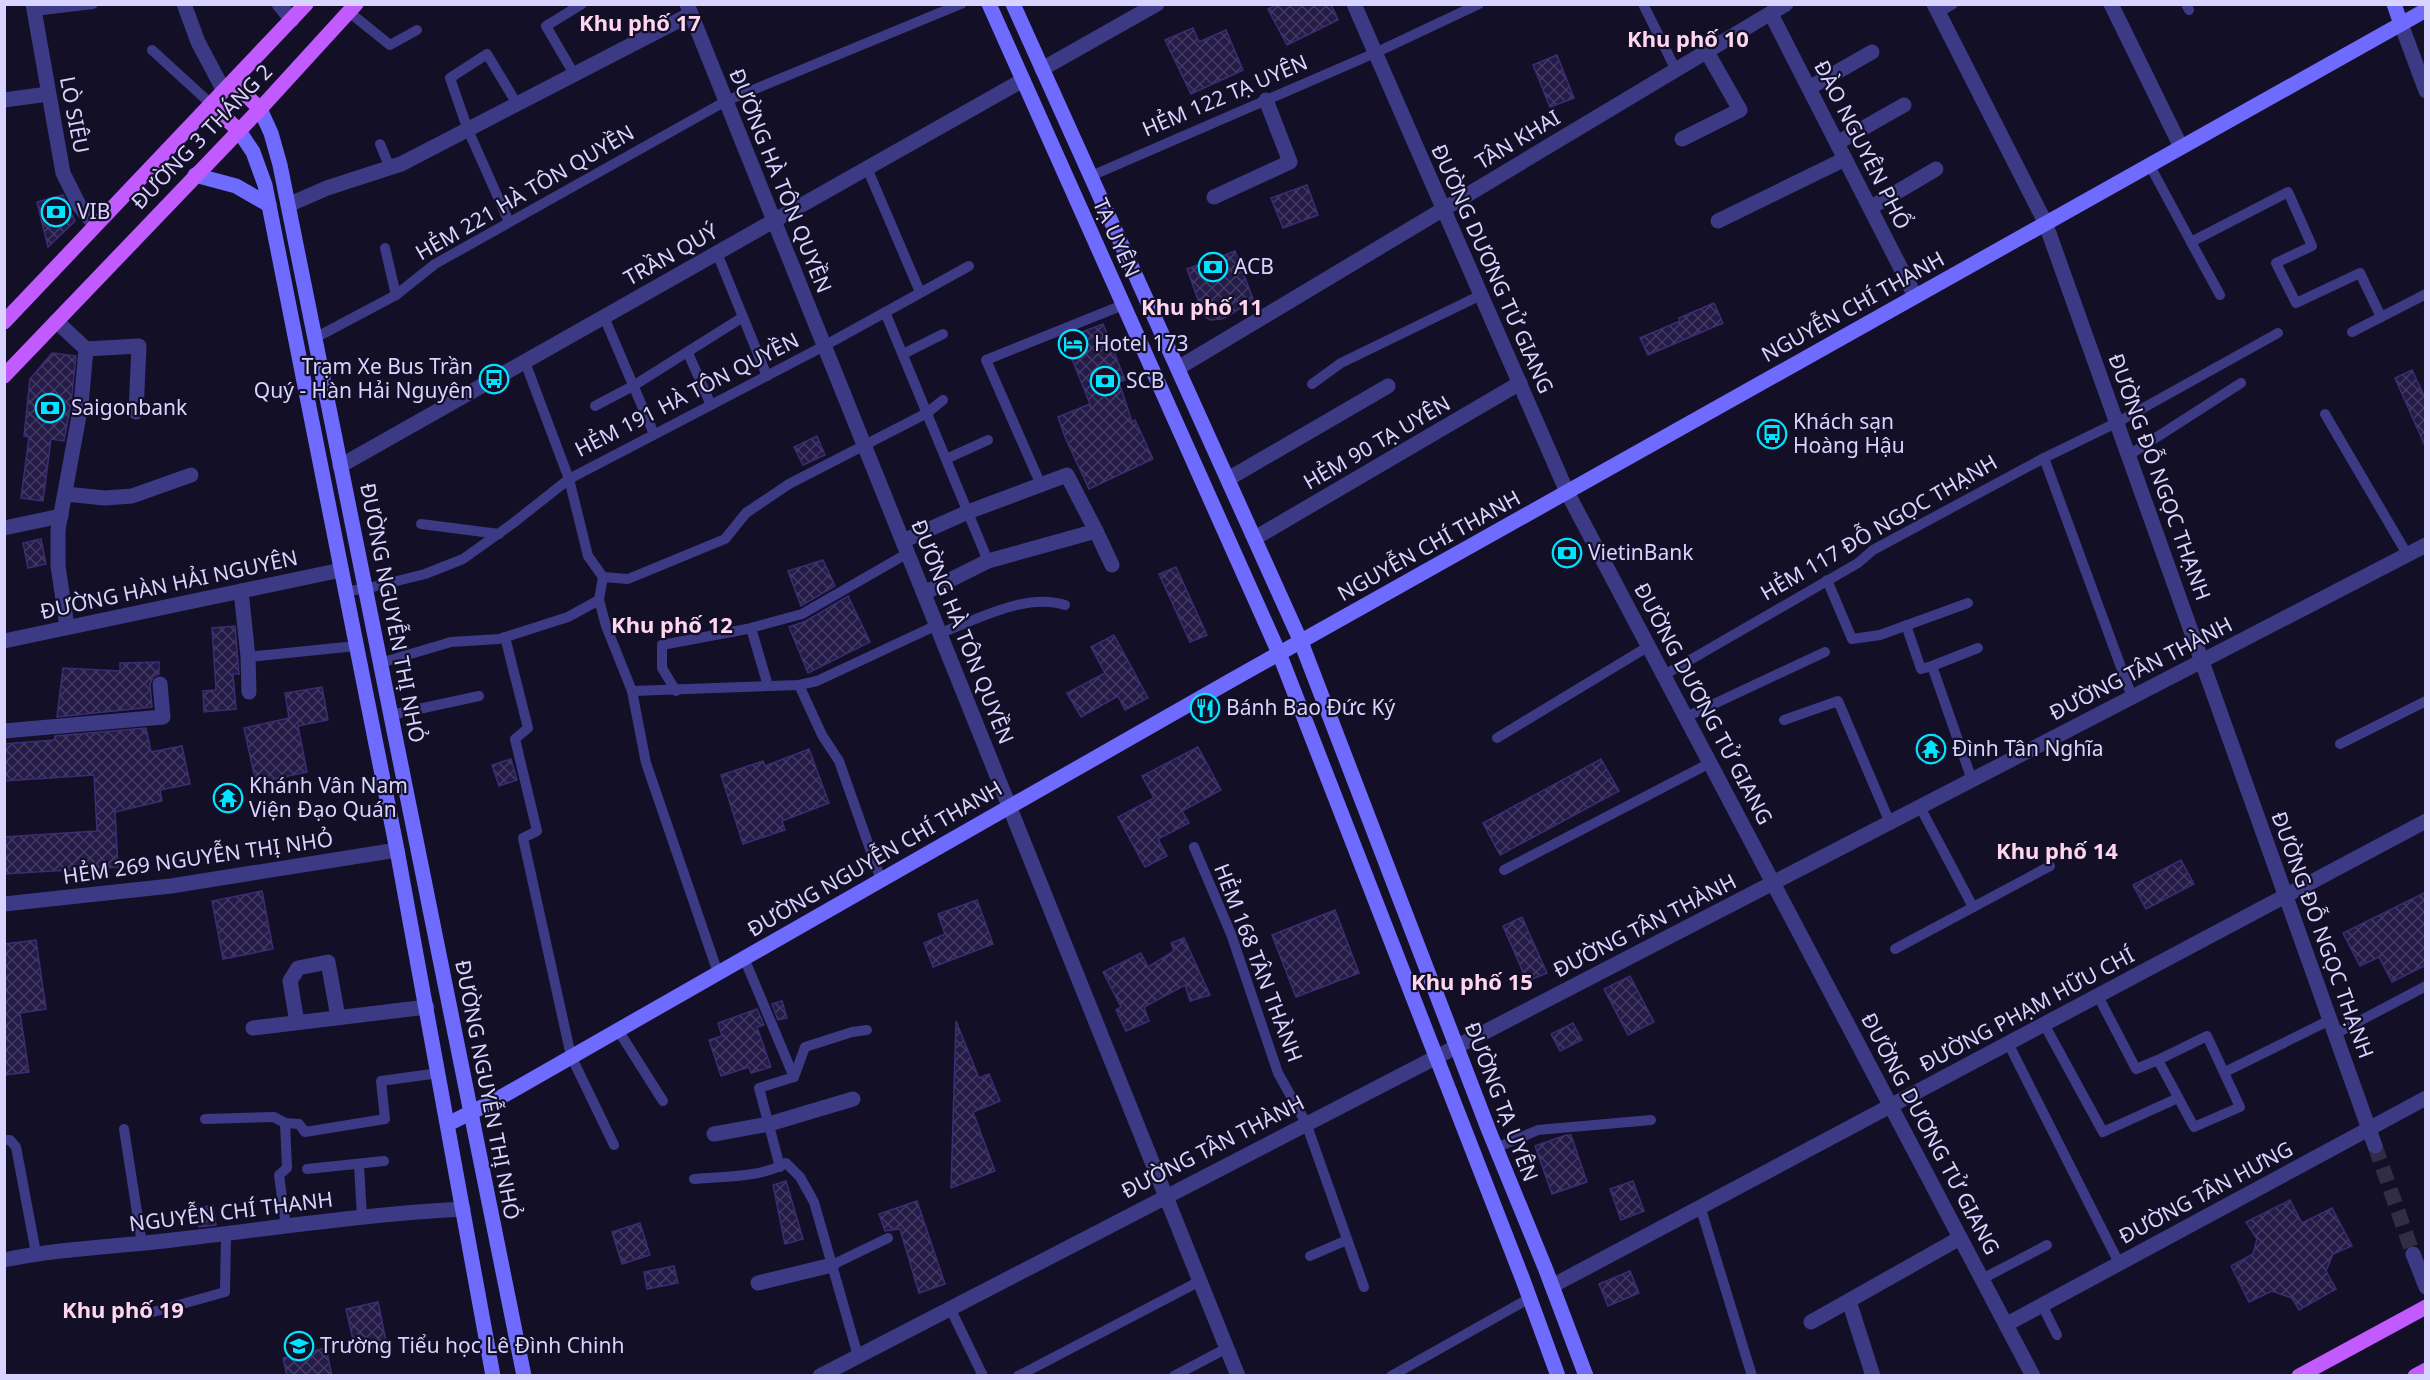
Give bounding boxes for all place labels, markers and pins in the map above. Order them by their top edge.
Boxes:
bank icon: VIB [40,196,72,228]
place label: VIB [77,197,110,225]
bank icon: ACB [1197,251,1229,283]
place label: ACB [1234,252,1274,280]
hotel icon: Hotel 173 [1057,328,1089,360]
place label: Hotel 173 [1094,329,1189,357]
place label: Trạm Xe Bus Trần Quý - Hàn Hải Nguyên [254,352,473,404]
bus stop icon: Trạm Xe Bus Trần Quý - Hàn Hải Nguyên [478,363,510,395]
bank icon: SCB [1089,365,1121,397]
place label: SCB [1126,366,1164,394]
bank icon: Saigonbank [34,392,66,424]
place label: Saigonbank [71,393,188,421]
place label: Khách sạn Hoàng Hậu [1793,407,1905,459]
bus stop icon: Khách sạn Hoàng Hậu [1756,418,1788,450]
bank icon: VietinBank [1551,537,1583,569]
place label: VietinBank [1588,538,1694,566]
restaurant icon: Bánh Bao Đức Ký [1189,692,1221,724]
place label: Bánh Bao Đức Ký [1226,693,1395,721]
temple icon: Đình Tân Nghĩa [1915,733,1947,765]
place label: Đình Tân Nghĩa [1952,734,2103,762]
place label: Khánh Vân Nam Viện Đạo Quán [249,771,408,823]
temple icon: Khánh Vân Nam Viện Đạo Quán [212,782,244,814]
school or university icon: Trường Tiểu học Lê Đình Chinh [283,1330,315,1362]
place label: Trường Tiểu học Lê Đình Chinh [320,1331,624,1359]

